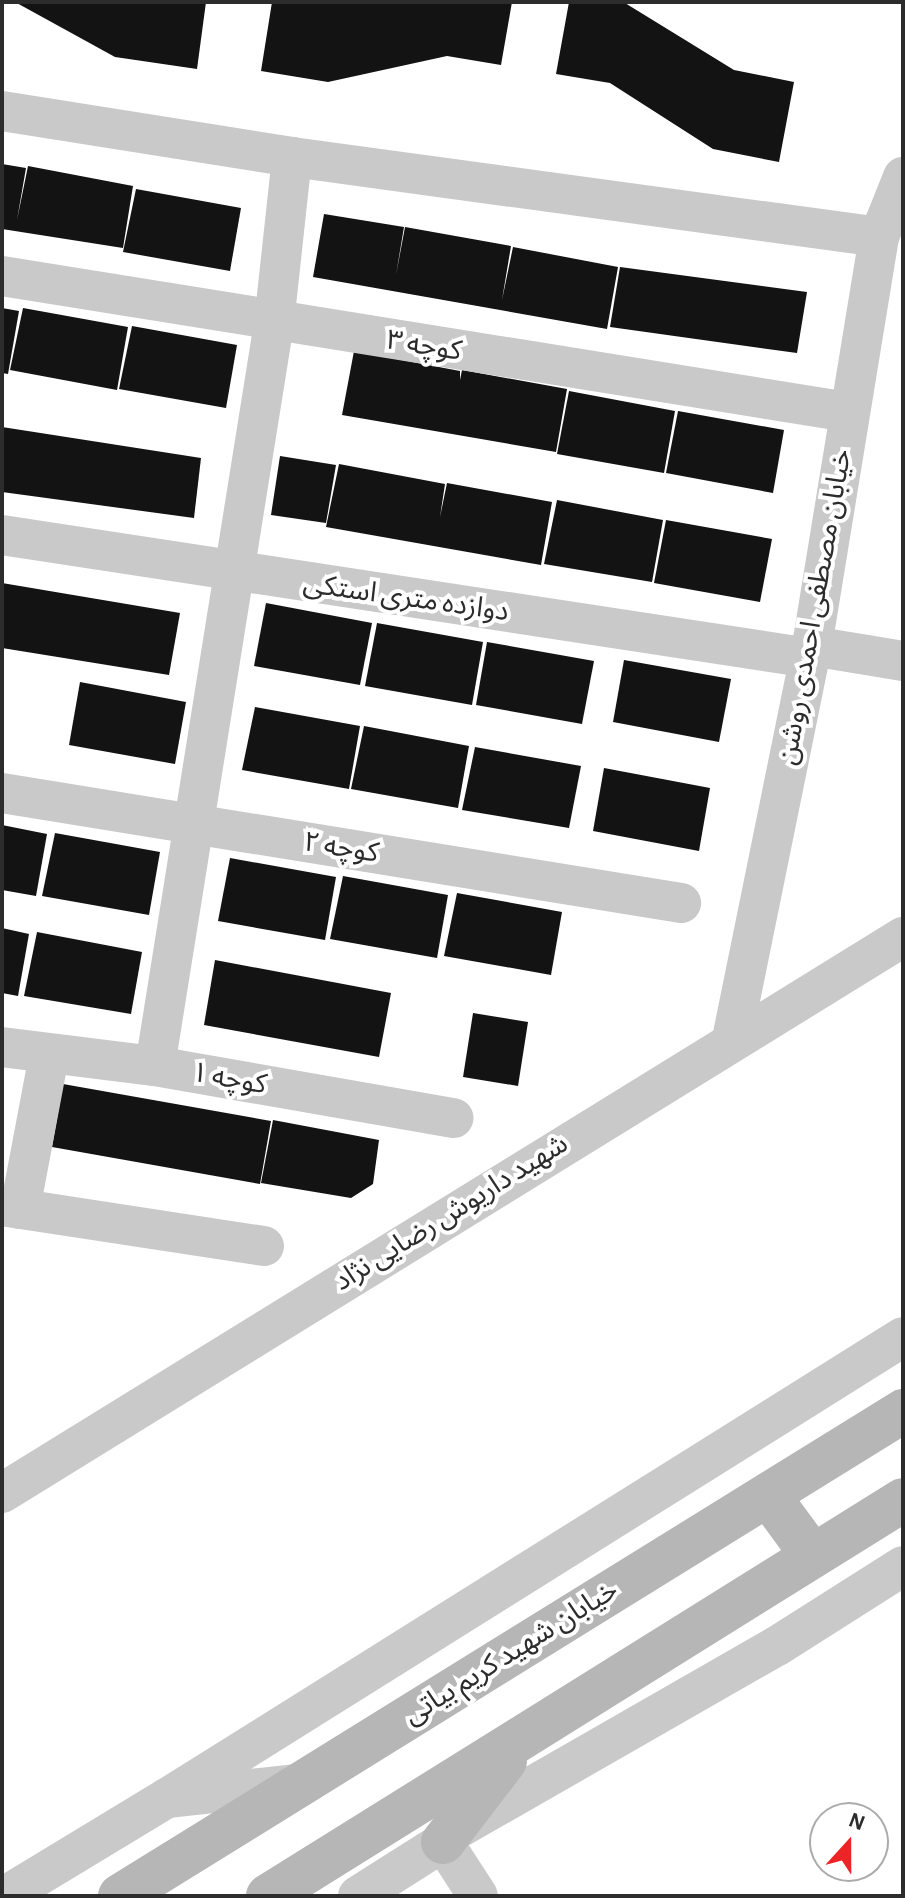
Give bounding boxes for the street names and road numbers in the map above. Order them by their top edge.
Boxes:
street label: کوچه ۳ [384,324,464,368]
street label: خیابان مصطفی احمدی روشن [771,446,859,768]
street label: دوازده متری استکی [301,567,511,629]
street label: کوچه ۲ [301,826,381,870]
street label: کوچه ۱ [189,1056,269,1102]
street label: شهید داریوش رضایی نژاد [328,1127,574,1299]
street label: خیابان شهید کریم بیاتی [398,1573,624,1733]

